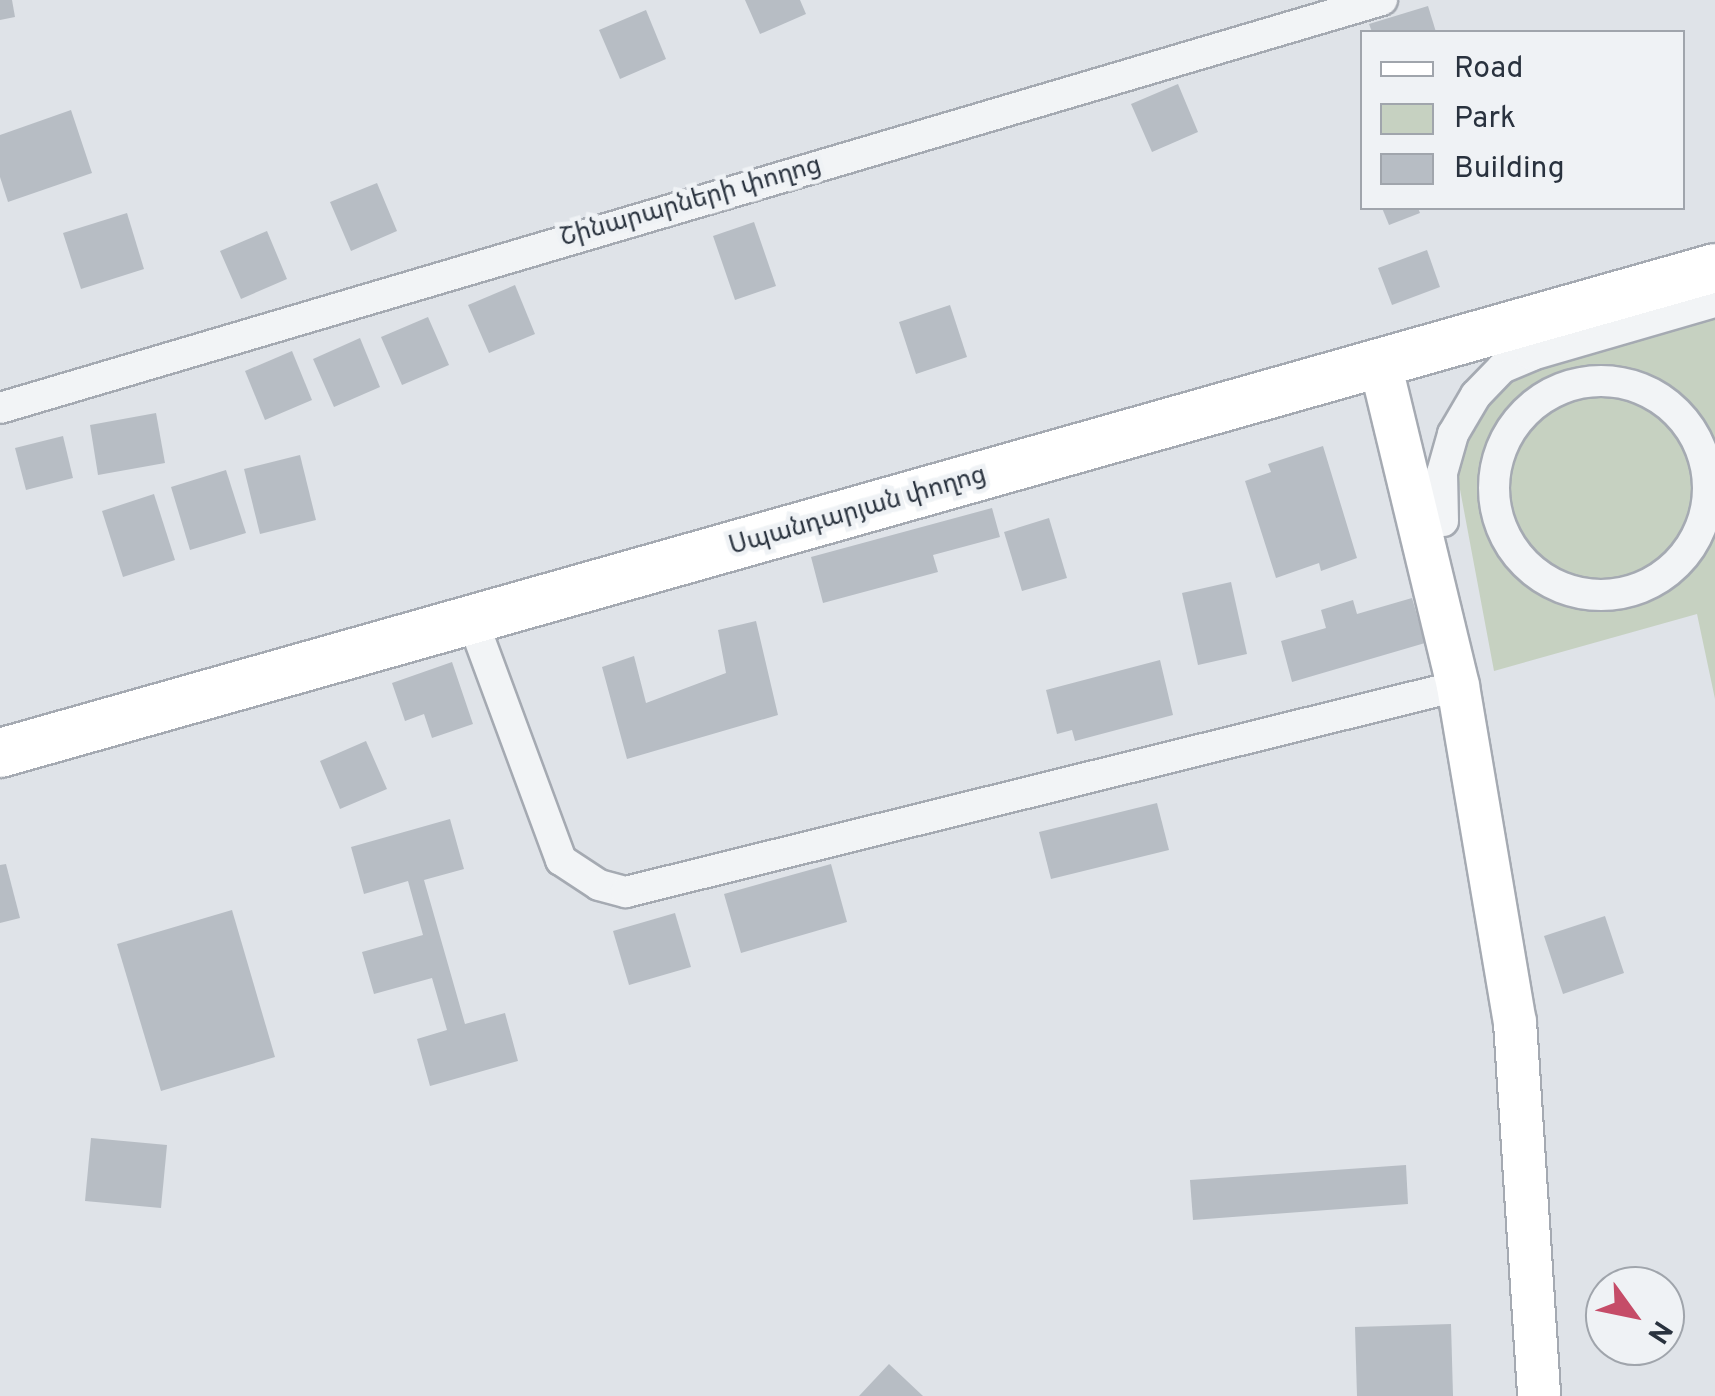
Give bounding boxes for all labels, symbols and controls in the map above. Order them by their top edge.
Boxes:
legend [1360,30,1685,210]
text: Road [1454,51,1523,88]
text: Park [1454,101,1516,138]
street label: Շինարարների փողոց [557,151,825,255]
text: Building [1454,151,1565,188]
street label: Սպանդարյան փողոց [726,461,990,563]
north arrow [1585,1266,1685,1366]
text: N [1638,1313,1679,1349]

